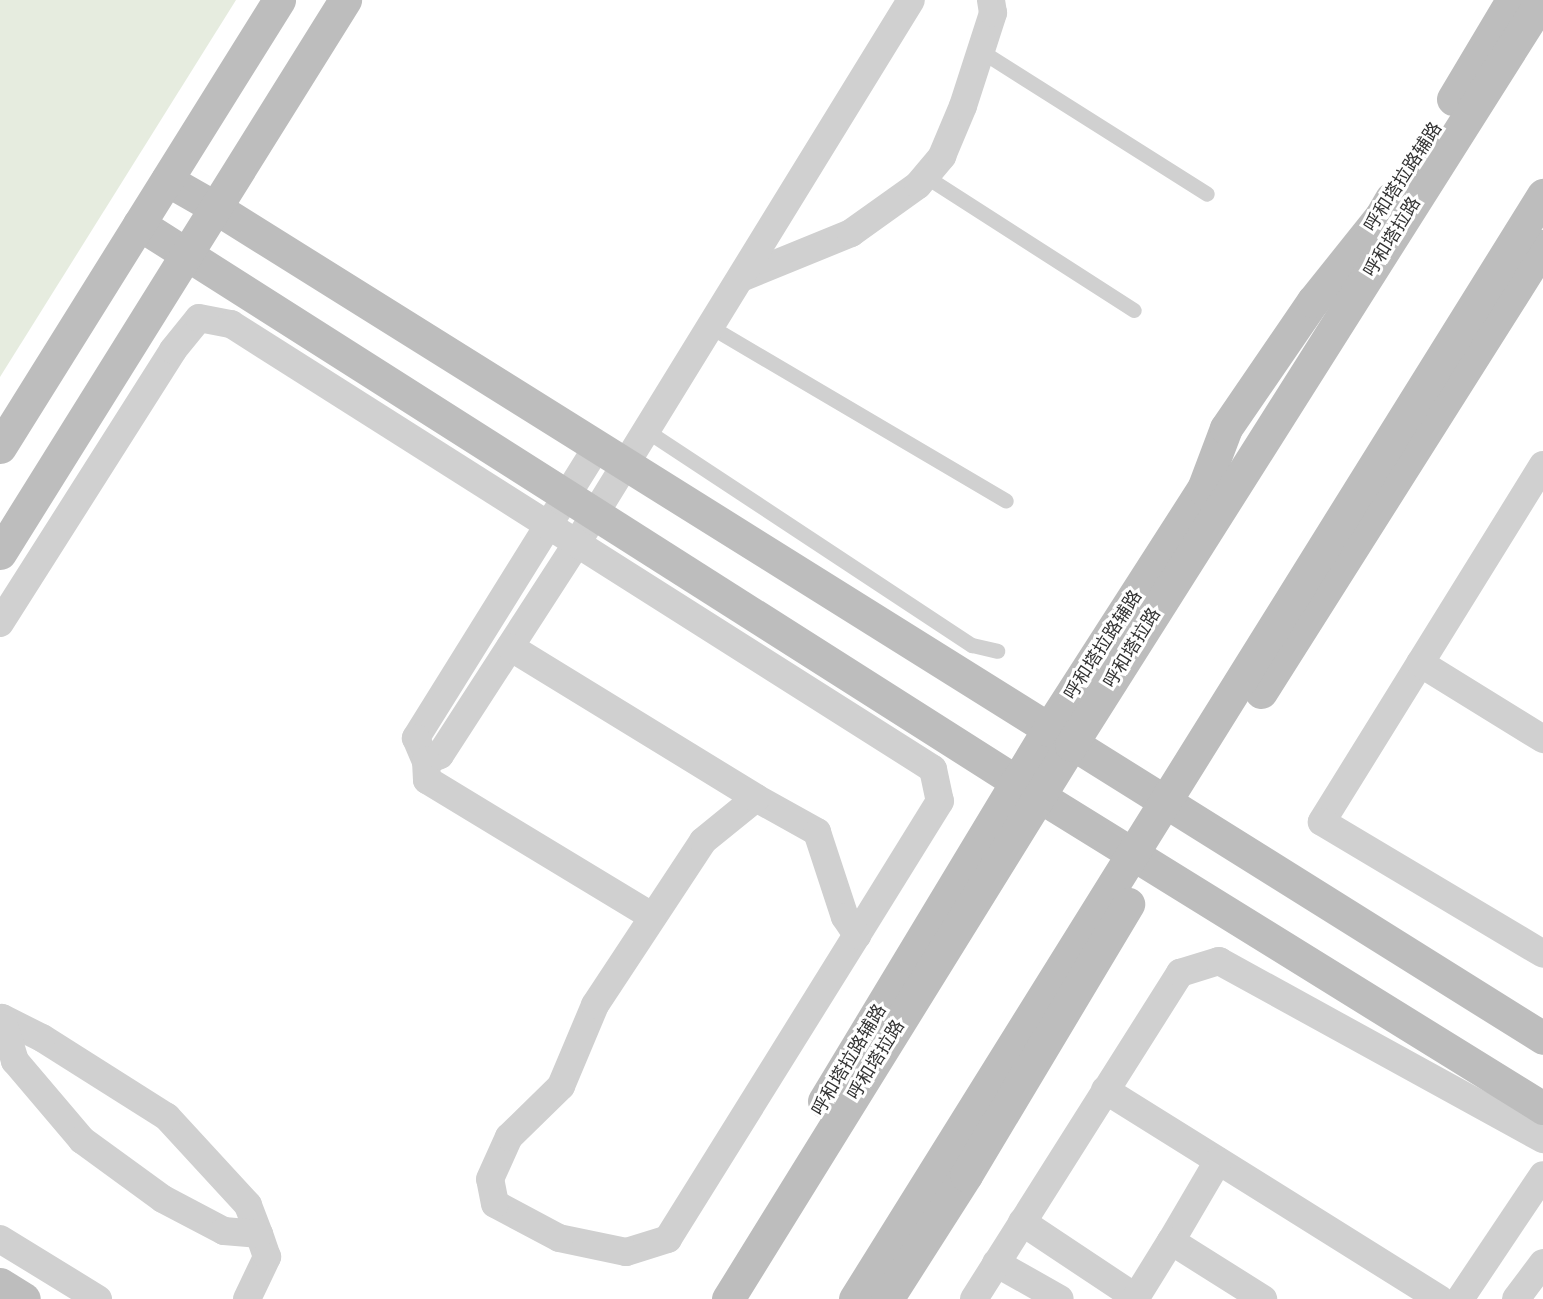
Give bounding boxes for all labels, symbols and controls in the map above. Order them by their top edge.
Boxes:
street label: 呼和塔拉路辅路 [1360,118,1446,236]
street label: 呼和塔拉路 [1359,193,1425,281]
street label: 呼和塔拉路辅路 [1060,586,1146,704]
street label: 呼和塔拉路 [1099,604,1165,692]
street label: 呼和塔拉路辅路 [807,1000,891,1120]
street label: 呼和塔拉路 [843,1016,909,1104]

